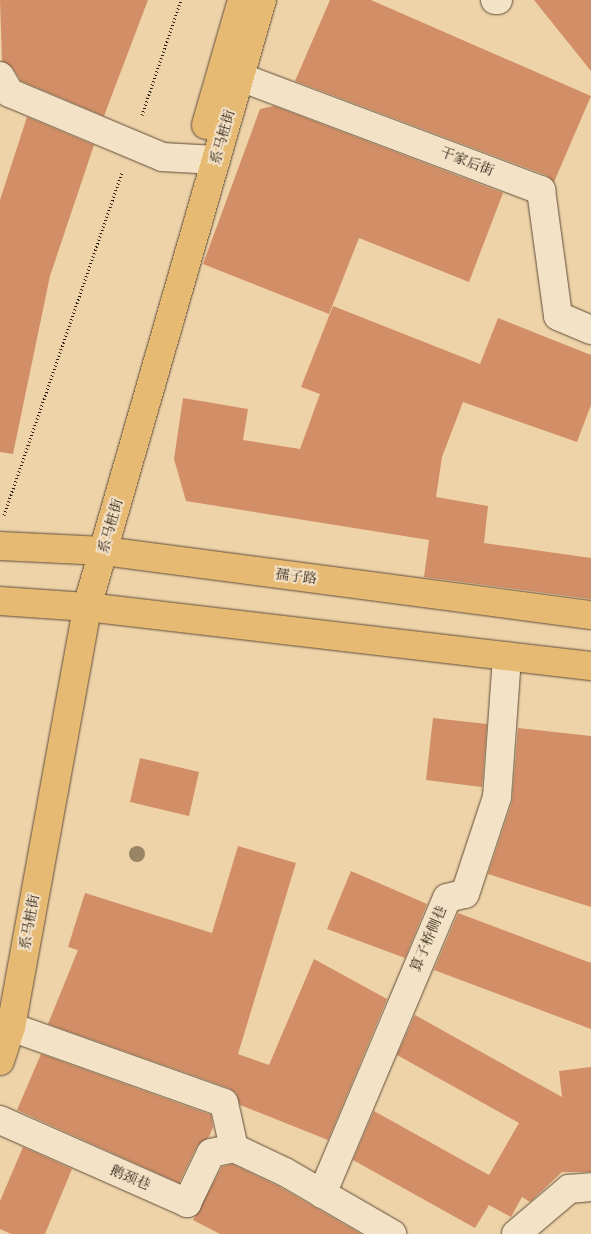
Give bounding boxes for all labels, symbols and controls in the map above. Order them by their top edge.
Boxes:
street label: 系马桩街 [207,108,239,166]
street label: 干家后街 [438,144,496,180]
street label: 系马桩街 [95,497,127,555]
street label: 孺子路 [274,566,318,588]
street label: 系马桩街 [17,893,43,951]
street label: 算子桥侧巷 [408,904,450,974]
street label: 鹅颈巷 [107,1162,153,1194]

